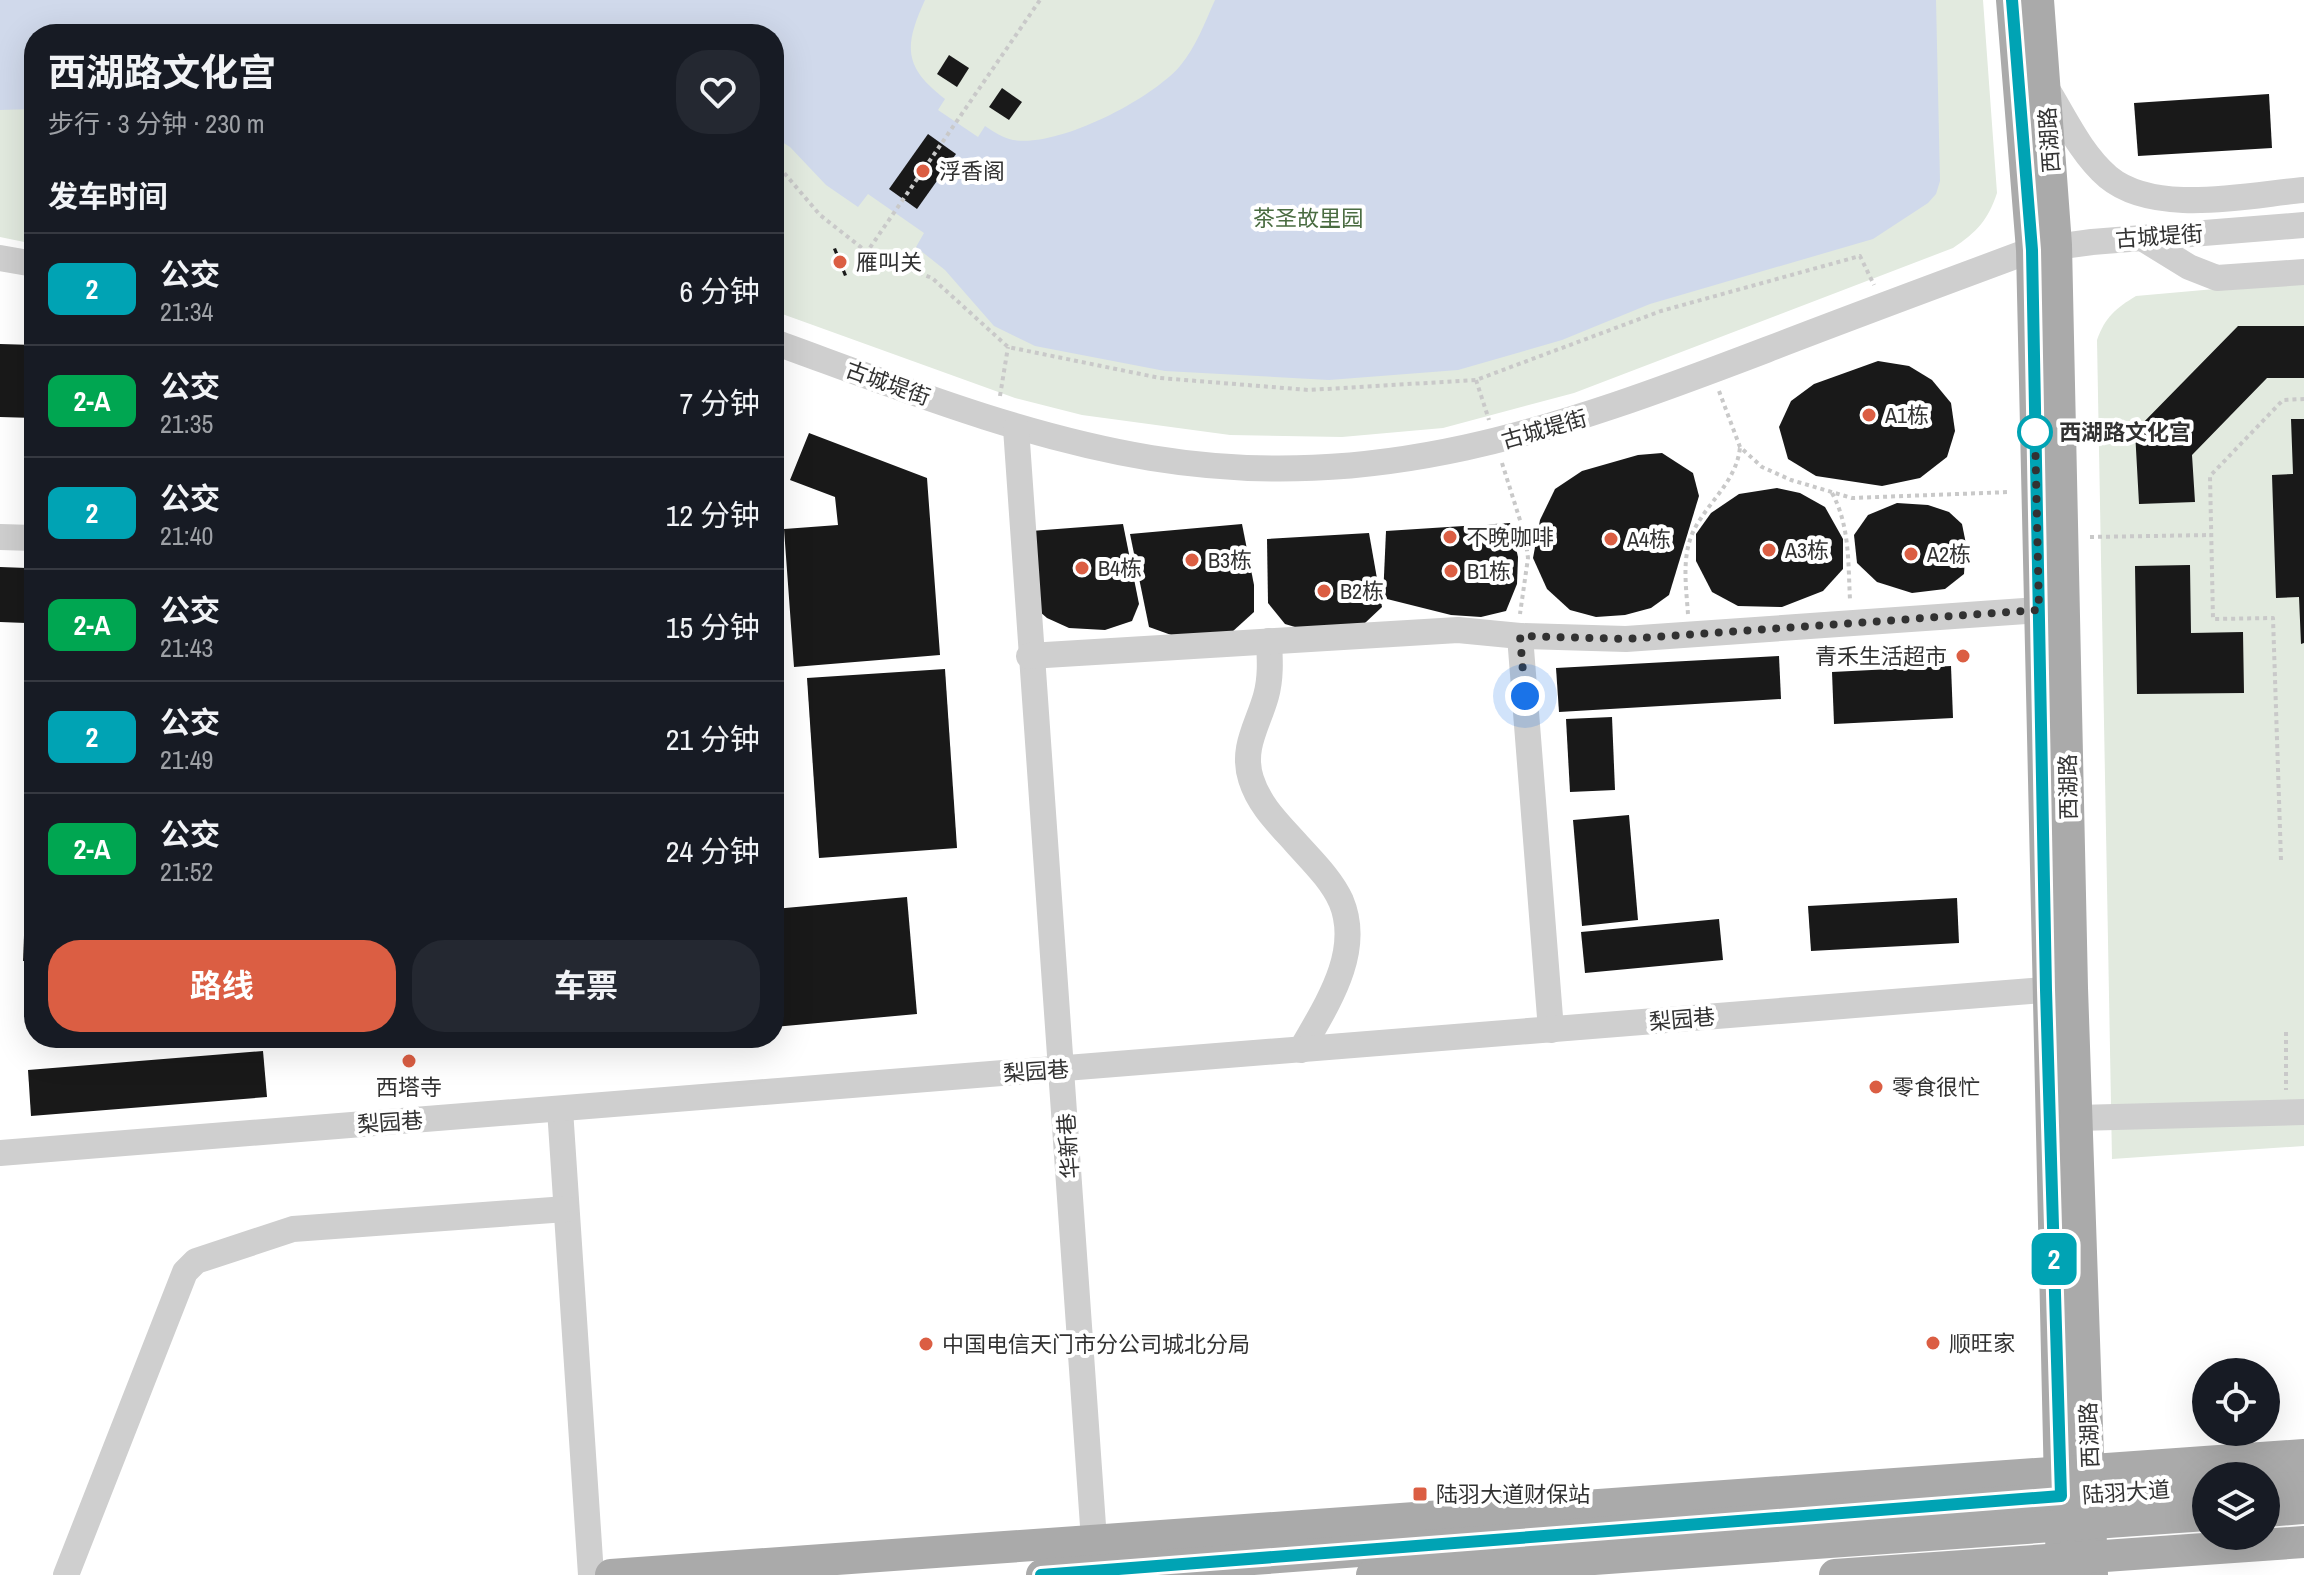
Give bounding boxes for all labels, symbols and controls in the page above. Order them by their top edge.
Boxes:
text: 西湖路文化宫 [48,47,276,98]
button: heart [676,50,760,134]
text: 步行 · 3 分钟 · 230 m [48,106,265,141]
street label: 西湖路 [2032,106,2066,174]
place label: 浮香阁 [939,156,1005,186]
marker: 浮香阁 [914,162,932,180]
text: 发车时间 [48,176,168,216]
park label: 茶圣故里园 [1253,203,1363,233]
street label: 古城堤街 [2114,218,2204,254]
place label: 雁叫关 [856,247,922,277]
marker: 雁叫关 [831,253,849,271]
text: 公交 [160,254,220,294]
text: 2 [86,270,98,308]
text: 6 分钟 [679,271,760,311]
text: 21:34 [160,294,213,329]
street label: 古城堤街 [842,354,934,412]
text: 公交 [160,366,220,406]
text: 2-A [74,382,111,420]
text: 7 分钟 [679,383,760,423]
place label: A1栋 [1884,400,1929,430]
street label: 古城堤街 [1498,402,1590,456]
text: 21:35 [160,406,213,441]
marker: A1栋 [1860,406,1878,424]
marker: 西湖路文化宫 [2018,415,2052,449]
place label: 西湖路文化宫 [2059,417,2191,447]
text: 公交 [160,478,220,518]
text: 2 [86,494,98,532]
text: 12 分钟 [666,495,760,535]
text: 21:40 [160,518,213,553]
place label: 不晚咖啡 [1466,522,1554,552]
place label: A4栋 [1626,524,1671,554]
marker: 不晚咖啡 [1441,528,1459,546]
marker: A4栋 [1602,530,1620,548]
place label: A3栋 [1784,535,1829,565]
place label: A2栋 [1926,539,1971,569]
marker: A3栋 [1760,541,1778,559]
place label: B3栋 [1208,545,1252,575]
marker: A2栋 [1902,545,1920,563]
marker: B3栋 [1183,551,1201,569]
place label: B4栋 [1098,553,1142,583]
place label: B1栋 [1467,556,1511,586]
marker: B4栋 [1073,559,1091,577]
marker: B1栋 [1442,562,1460,580]
place label: B2栋 [1340,576,1384,606]
marker: B2栋 [1315,582,1333,600]
text: 公交 [160,590,220,630]
text: 2-A [74,606,111,644]
text: 15 分钟 [666,607,760,647]
text: 21:43 [160,630,213,665]
place label: 青禾生活超市 [1815,641,1947,671]
marker: 青禾生活超市 [1954,647,1972,665]
your location [1505,676,1545,716]
text: 公交 [160,702,220,742]
text: 2 [86,718,98,756]
text: 21 分钟 [666,719,760,759]
text: 21:49 [160,742,213,777]
street label: 西湖路 [2052,754,2084,820]
text: 公交 [160,814,220,854]
text: 2-A [74,830,111,868]
text: 24 分钟 [666,831,760,871]
text: 21:52 [160,854,213,889]
button: 路线 [48,940,396,1032]
button: 车票 [412,940,760,1032]
street label: 梨园巷 [1648,1001,1716,1037]
marker: 西塔寺 [400,1052,418,1070]
street label: 梨园巷 [1002,1054,1070,1088]
place label: 西塔寺 [376,1072,442,1102]
place label: 零食很忙 [1892,1072,1980,1102]
marker: 零食很忙 [1867,1078,1885,1096]
street label: 梨园巷 [356,1105,424,1139]
street label: 华新巷 [1051,1112,1085,1180]
line badge: 2 [2028,1233,2080,1285]
text: 2 [2048,1240,2060,1278]
place label: 顺旺家 [1949,1328,2015,1358]
place label: 中国电信天门市分公司城北分局 [942,1329,1250,1359]
marker: 顺旺家 [1924,1334,1942,1352]
marker: 中国电信天门市分公司城北分局 [917,1335,935,1353]
map controls [2192,1358,2280,1550]
button: locate [2192,1358,2280,1446]
street label: 西湖路 [2073,1401,2105,1469]
button: layers [2192,1462,2280,1550]
street label: 陆羽大道 [2081,1474,2171,1510]
place label: 陆羽大道财保站 [1436,1479,1590,1509]
marker: 陆羽大道财保站 [1411,1485,1429,1503]

